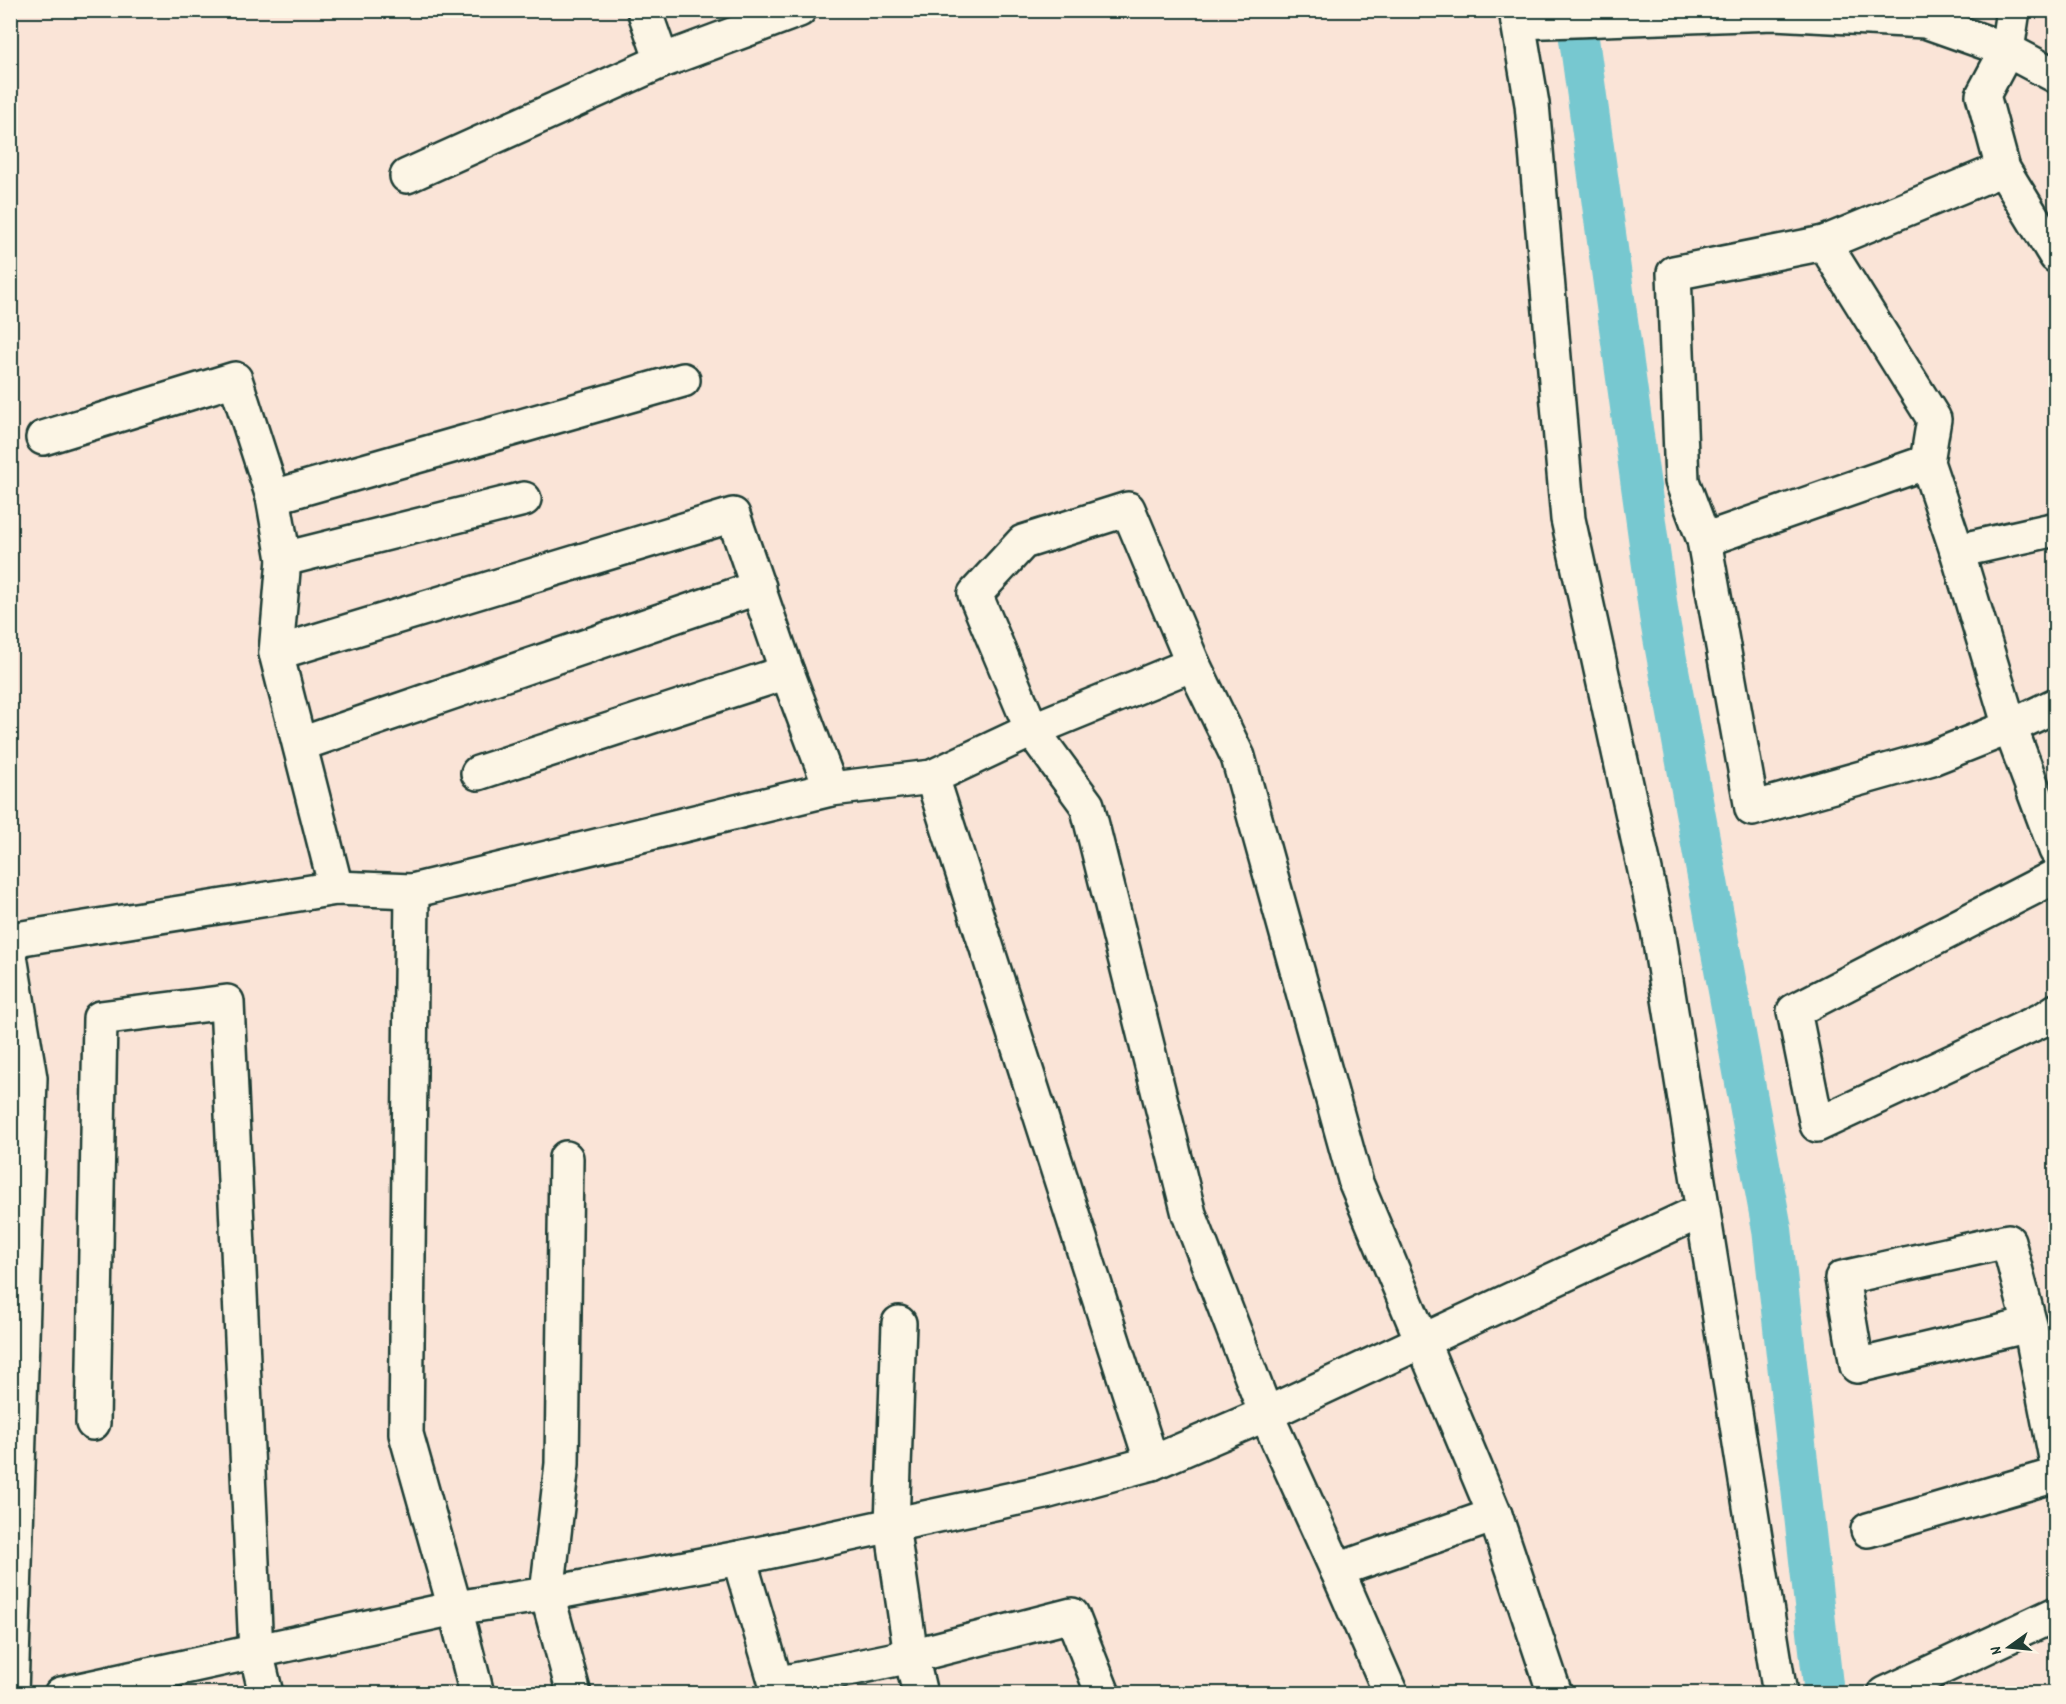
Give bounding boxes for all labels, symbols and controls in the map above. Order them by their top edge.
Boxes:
north arrow [1979,1617,2039,1677]
text: N [1985,1643,2009,1657]

